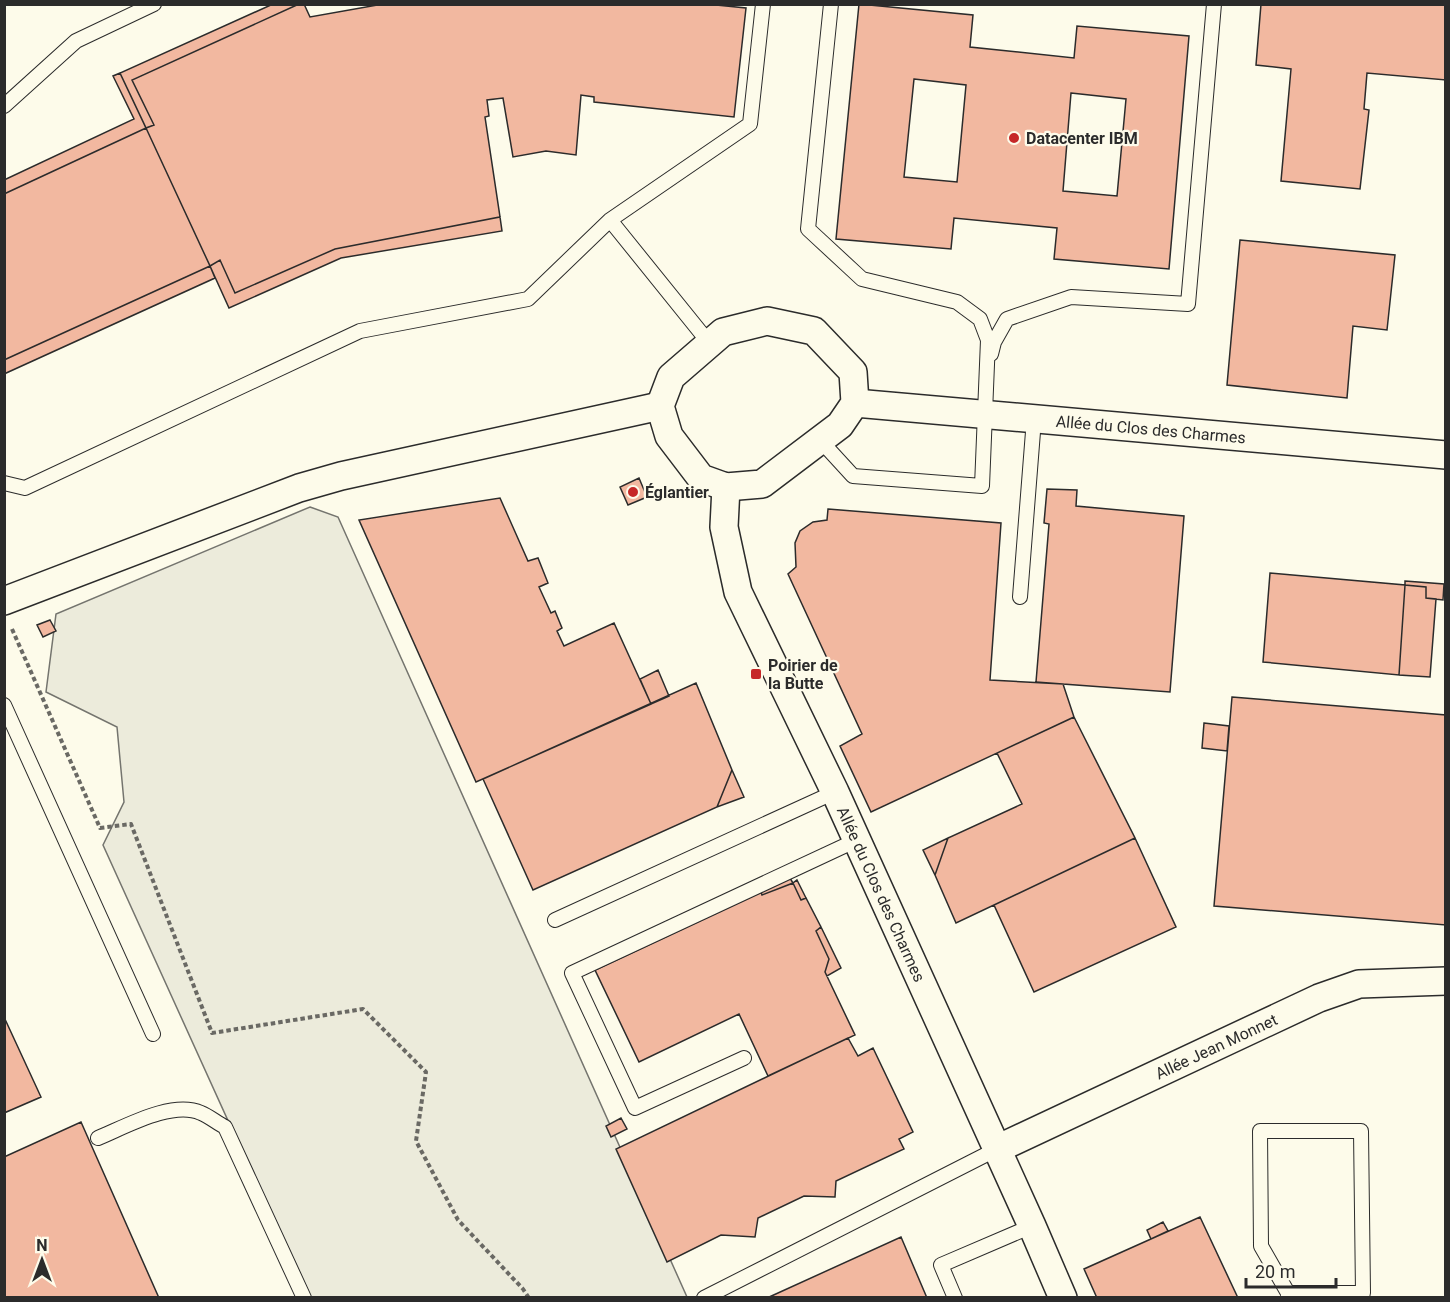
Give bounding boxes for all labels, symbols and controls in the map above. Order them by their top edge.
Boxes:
place label: Datacenter IBM [1026,129,1138,148]
marker: Datacenter IBM [1007,131,1021,145]
street label: Allée du Clos des Charmes [1055,412,1247,447]
place label: Églantier [645,483,709,502]
marker: Églantier [626,485,640,499]
place label: Poirier de la Butte [768,656,838,693]
marker: Poirier de la Butte [749,667,763,681]
street label: Allée du Clos des Charmes [833,804,929,985]
street label: Allée Jean Monnet [1152,1010,1280,1083]
north arrow [12,1230,72,1290]
text: N [36,1236,48,1255]
scale bar [1246,1251,1336,1289]
text: 20 m [1255,1261,1295,1282]

